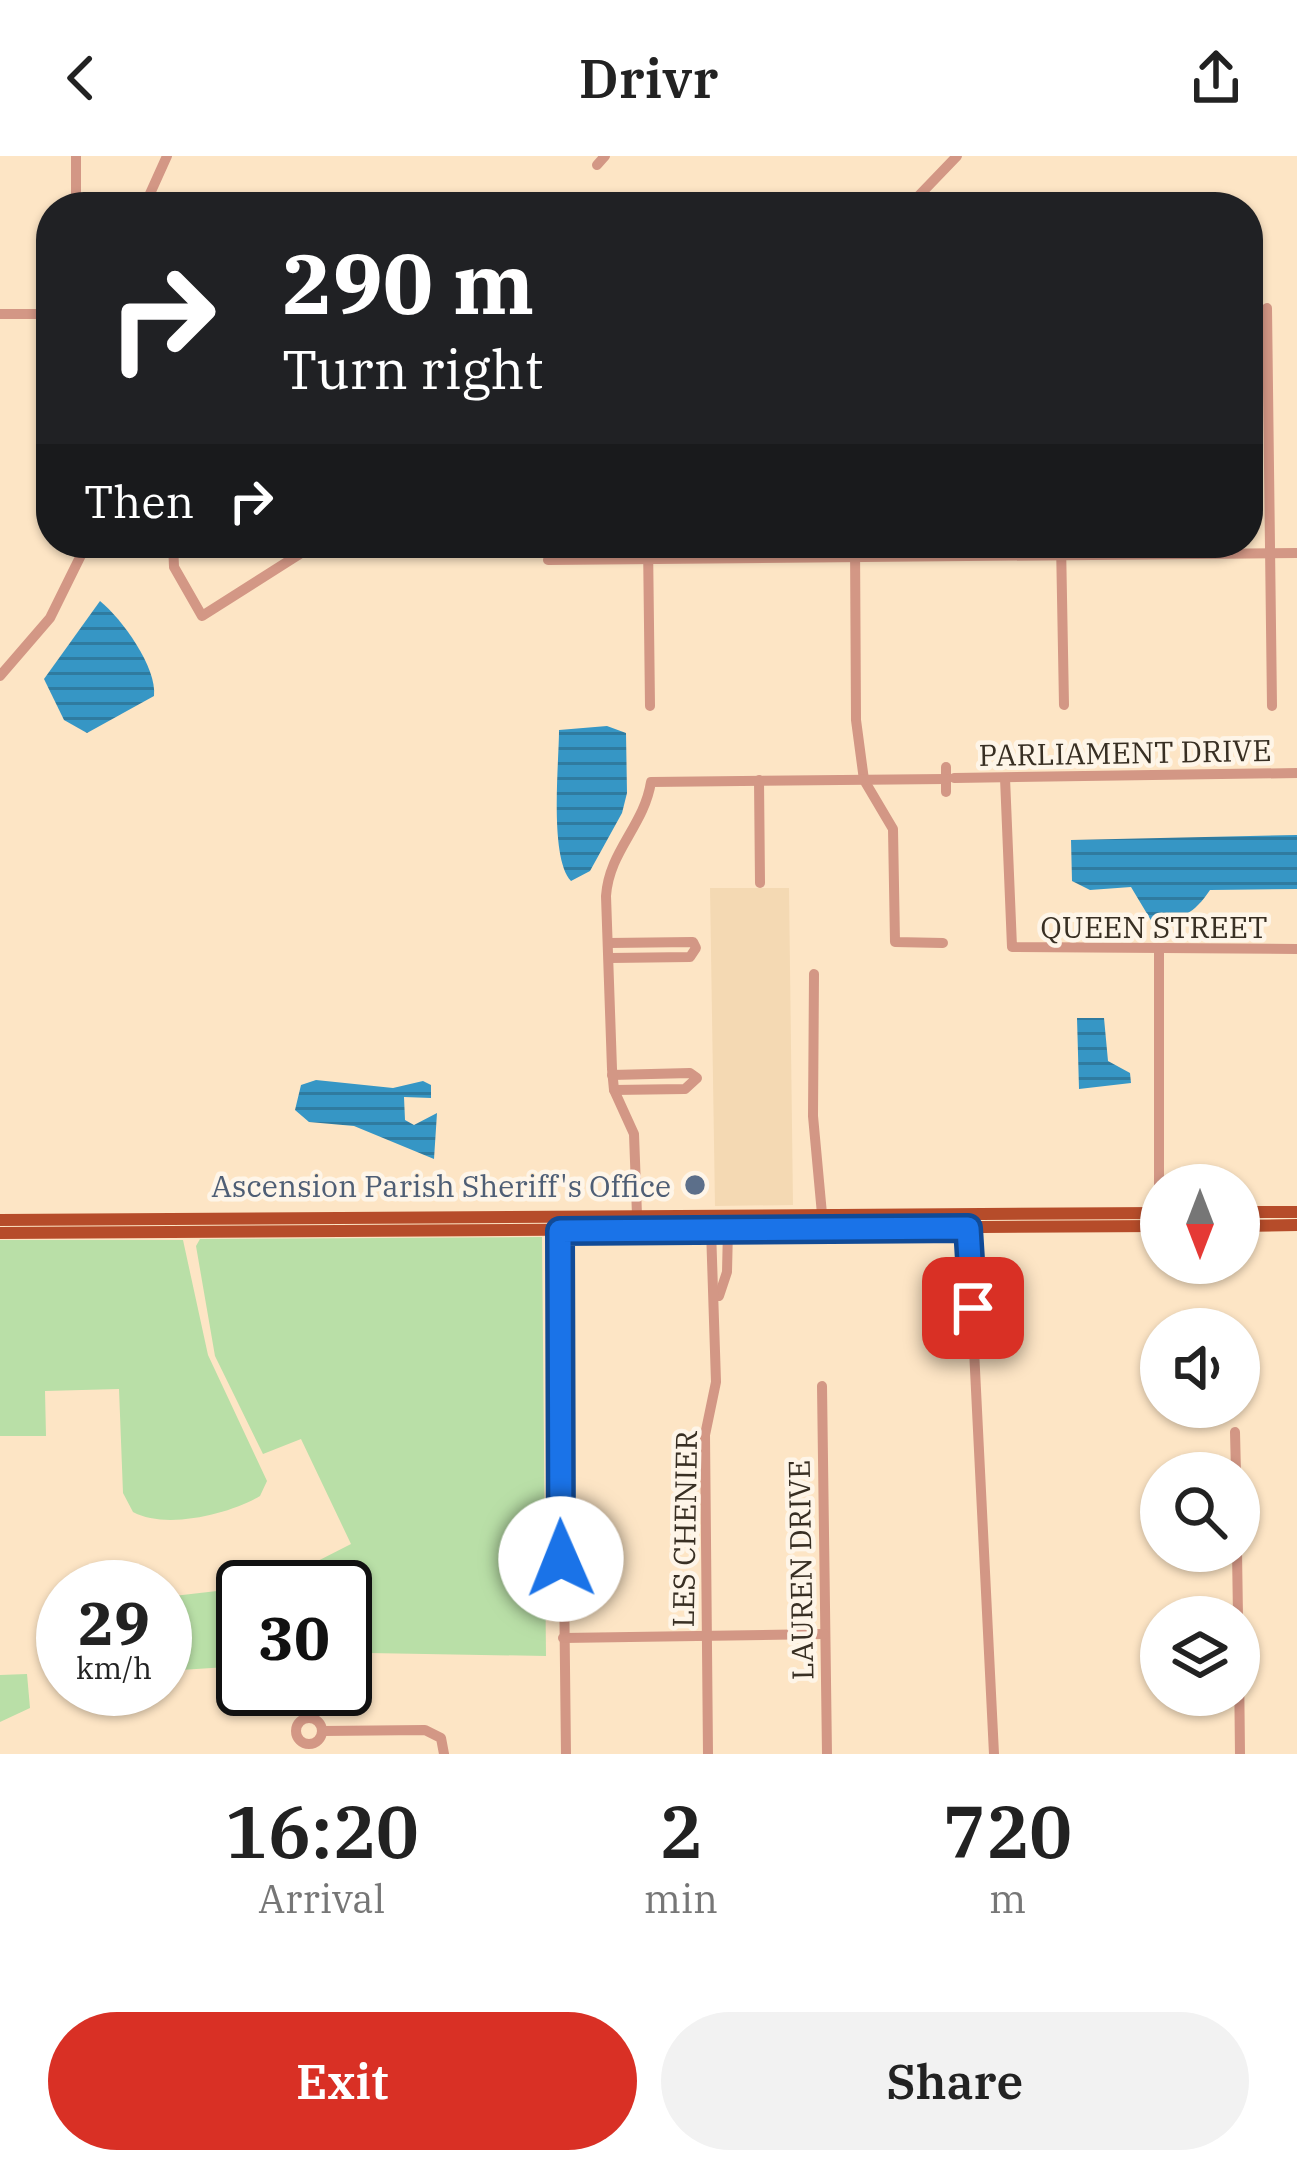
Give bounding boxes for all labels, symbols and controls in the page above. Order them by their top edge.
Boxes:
text: Drivr [579,43,718,113]
icon: back [48,45,114,111]
icon: share [1183,45,1249,111]
text: 290 m [282,228,534,337]
icon: right [84,240,240,396]
text: Turn right [282,334,544,404]
icon: right [218,468,284,534]
text: Then [84,472,194,530]
street label: PARLIAMENT DRIVE [978,730,1272,774]
street label: QUEEN STREET [1040,907,1268,946]
north arrow [1140,1164,1260,1284]
map controls [1140,1164,1260,1716]
place label: Ascension Parish Sheriff's Office [211,1166,671,1205]
marker: Ascension Parish Sheriff's Office [682,1172,708,1198]
pin [922,1257,1024,1359]
icon: arrive [940,1275,1006,1341]
button: sound [1140,1308,1260,1428]
street label: LES CHENIER [663,1430,705,1628]
button: search [1140,1452,1260,1572]
street label: LAUREN DRIVE [779,1459,821,1681]
position arrow [498,1496,624,1622]
speed limit sign: 30 [216,1560,372,1716]
text: 29 [78,1583,150,1662]
button: layers [1140,1596,1260,1716]
text: km/h [76,1648,152,1687]
text: 16:20 [225,1784,419,1878]
text: 2 [659,1784,702,1878]
text: 720 [943,1784,1072,1878]
text: Arrival [258,1873,385,1924]
text: min [644,1873,718,1924]
text: m [989,1873,1026,1924]
button: Exit [48,2012,637,2150]
button: Share [661,2012,1249,2150]

